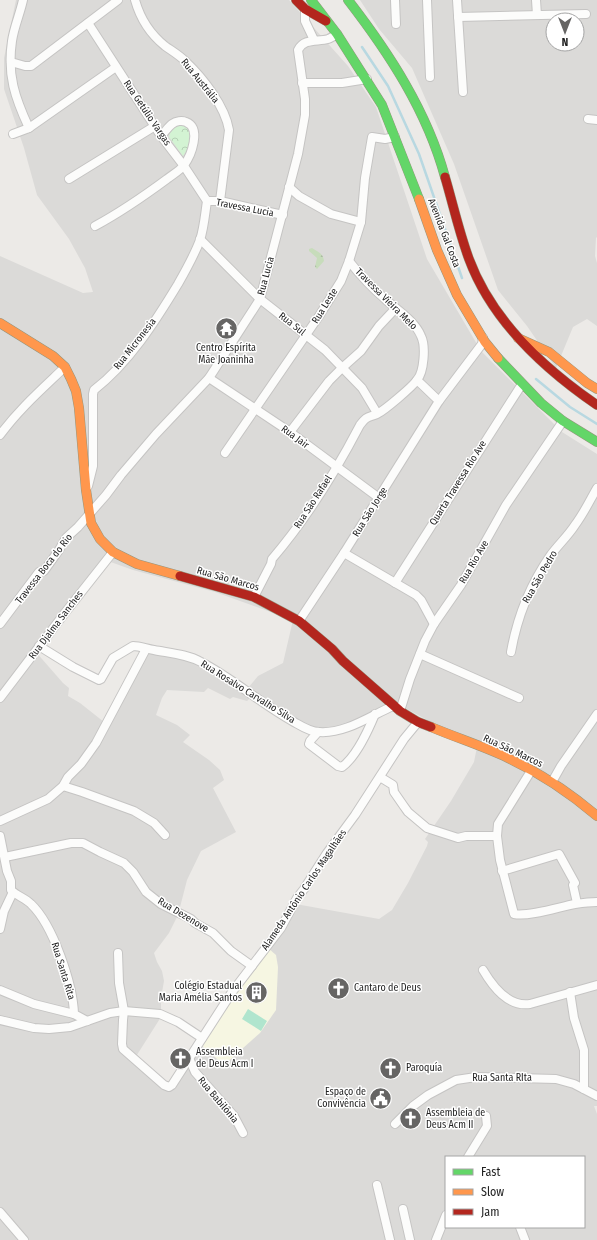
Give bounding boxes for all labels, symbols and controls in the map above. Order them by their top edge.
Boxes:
north arrow [545,12,585,52]
text: N [562,35,568,48]
street label: Rua Austrália [178,56,222,106]
street label: Rua Getúlio Vargas [121,77,174,148]
street label: Travessa Lucia [215,197,275,219]
street label: Avenida Gal Costa [425,197,463,269]
street label: Rua Lucia [255,255,277,296]
street label: Travessa Vieira Melo [353,266,419,332]
street label: Rua Leste [309,286,341,326]
street label: Rua Sul [276,310,308,338]
temple icon: Centro Espírita Mãe Joaninha [213,315,239,341]
street label: Rua Micronesia [111,316,159,372]
place label: Centro Espírita Mãe Joaninha [196,341,256,366]
street label: Rua Jair [279,423,312,451]
street label: Quarta Travessa Rio Ave [427,438,489,528]
street label: Rua São Rafael [291,473,335,531]
street label: Rua São Jorge [350,485,390,539]
street label: Travessa Boca do Rio [13,532,75,606]
street label: Rua Rio Ave [457,538,491,586]
street label: Rua São Pedro [520,548,560,606]
street label: Rua São Marcos [195,564,261,594]
street label: Rua Djalma Sanches [26,588,86,662]
street label: Rua Rosalvo Carvalho Silva [198,658,298,726]
street label: Rua São Marcos [481,732,545,770]
street label: Alameda Antônio Carlos Magalhães [259,827,349,953]
street label: Rua Dezenove [155,895,211,935]
street label: Rua Santa Rita [49,941,77,1001]
church icon: Cantaro de Deus [326,975,352,1001]
building icon: Colégio Estadual Maria Amélia Santos [244,979,270,1005]
place label: Colégio Estadual Maria Amélia Santos [159,980,242,1004]
place label: Cantaro de Deus [354,982,421,994]
church icon: Assembleia de Deus Acm I [168,1045,194,1071]
place label: Assembleia de Deus Acm I [196,1046,253,1070]
church icon: Paroquía [378,1055,404,1081]
place label: Paroquía [406,1061,442,1074]
street label: Rua Santa RIta [472,1072,532,1084]
street label: Rua Babilônia [195,1074,241,1126]
public building icon: Espaço de Convivência [368,1085,394,1111]
place label: Espaço de Convivência [317,1086,366,1110]
church icon: Assembleia de Deus Acm II [398,1106,424,1132]
place label: Assembleia de Deus Acm II [426,1107,485,1131]
legend [445,1156,585,1228]
text: Fast [481,1165,500,1179]
text: Slow [481,1185,504,1199]
text: Jam [481,1205,499,1219]

